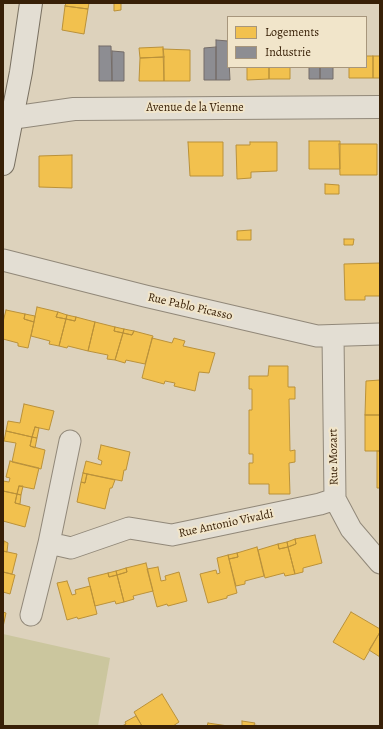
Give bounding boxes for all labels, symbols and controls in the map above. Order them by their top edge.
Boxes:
legend [227,16,367,68]
text: Logements [265,24,319,40]
text: Industrie [265,44,311,60]
street label: Avenue de la Vienne [146,101,244,115]
street label: Rue Pablo Picasso [146,290,234,324]
street label: Rue Mozart [326,428,342,486]
street label: Rue Antonio Vivaldi [177,507,275,541]

